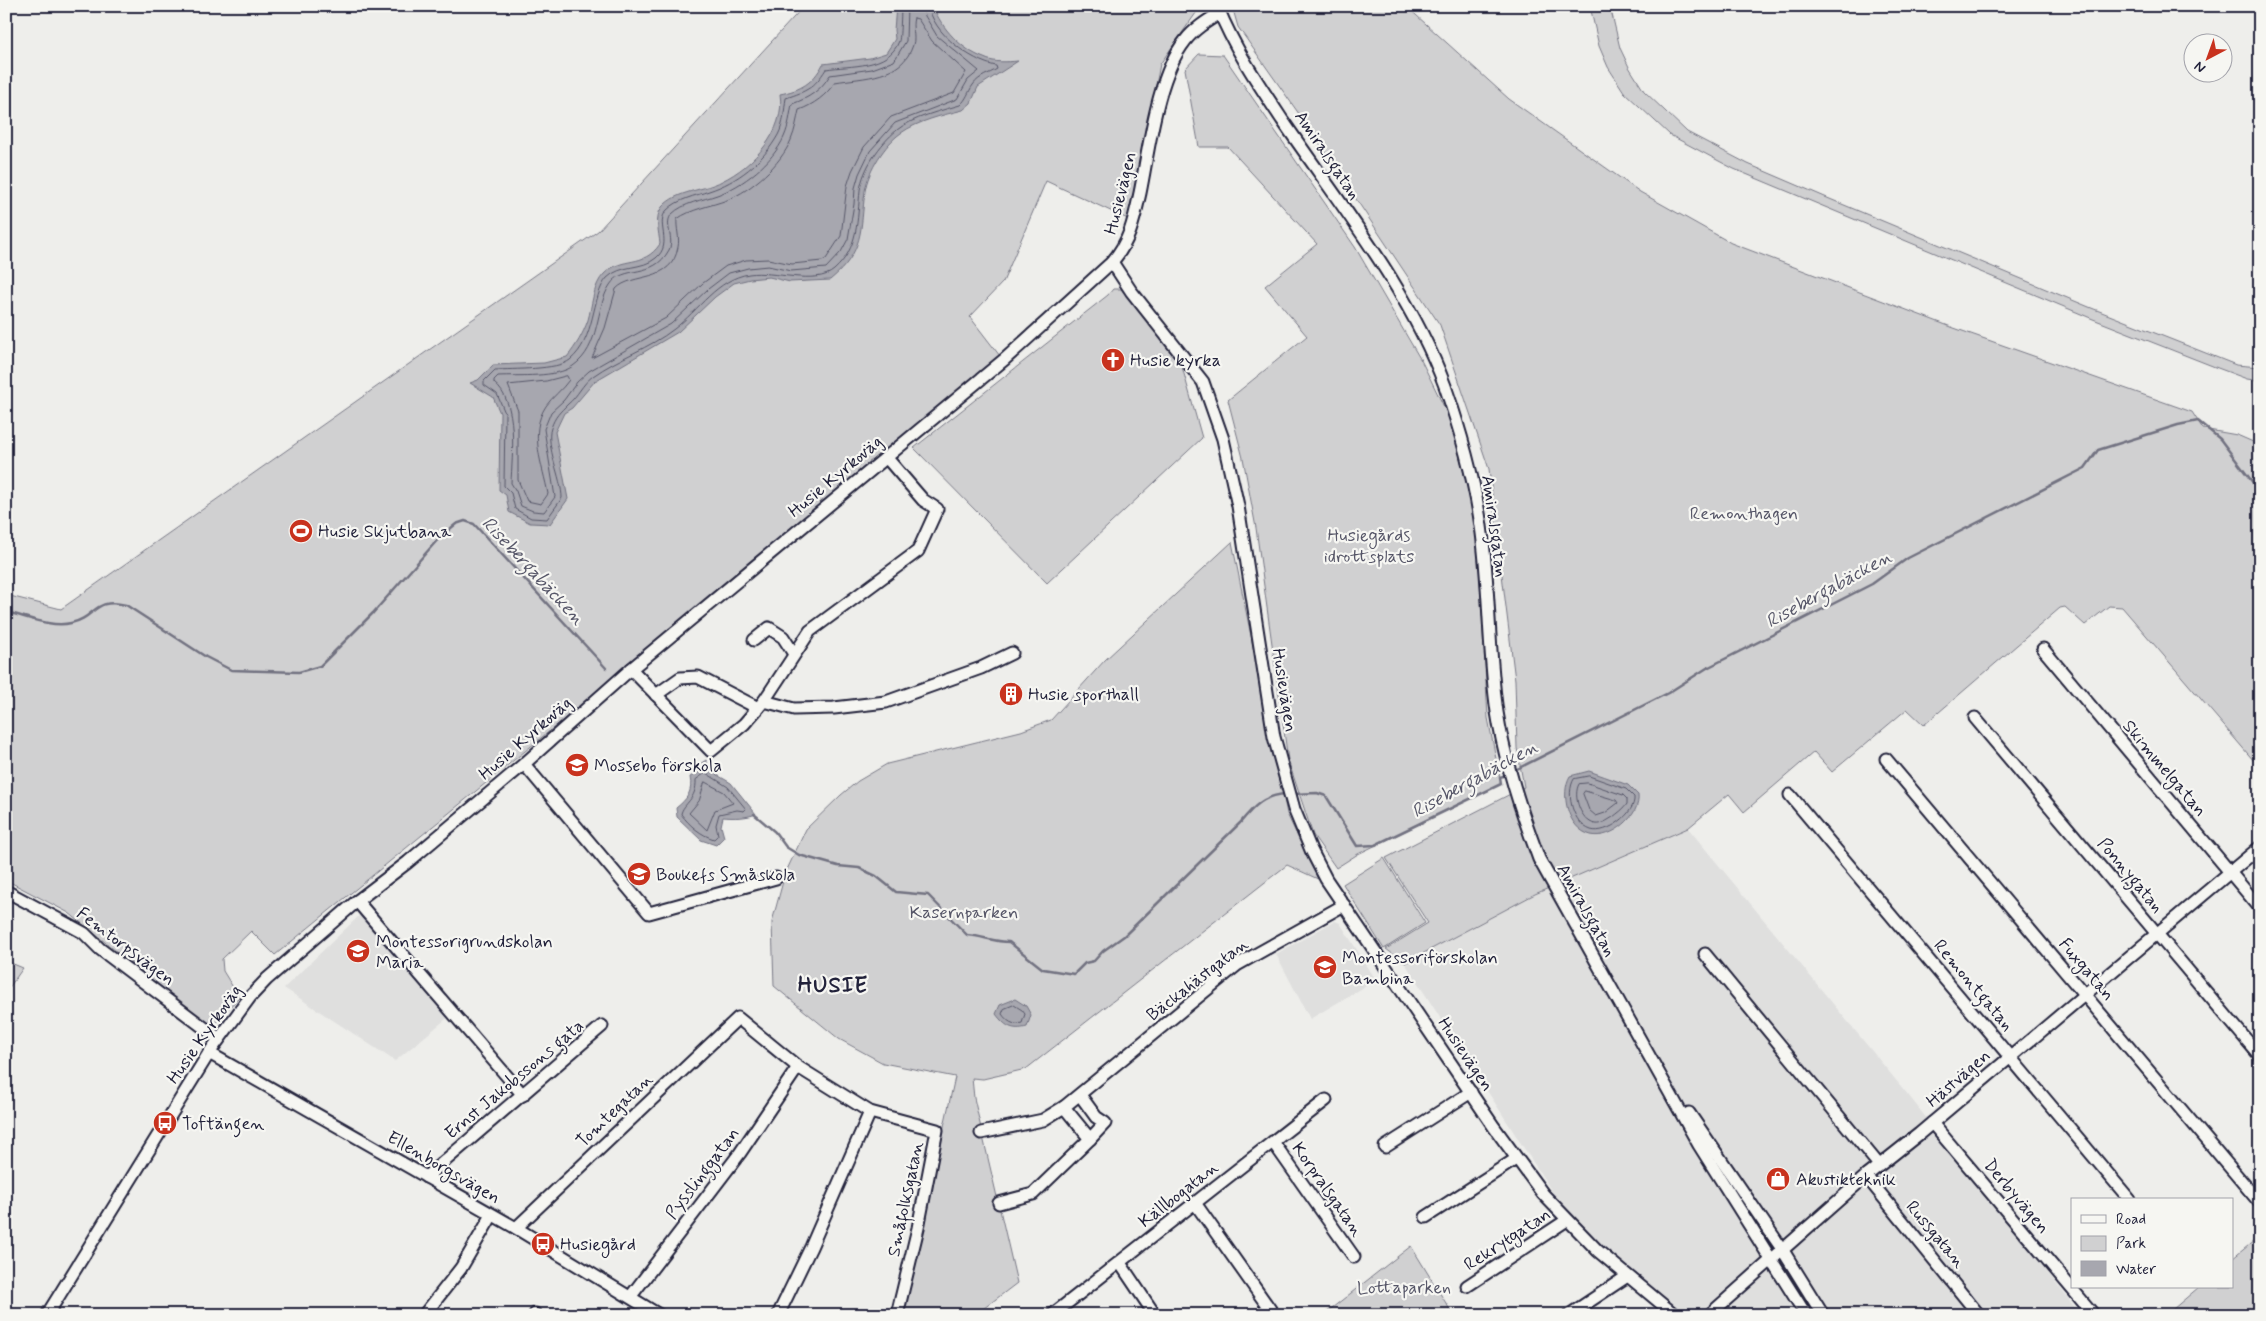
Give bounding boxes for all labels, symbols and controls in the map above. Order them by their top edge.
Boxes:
north arrow [2184,32,2234,82]
text: N [2191,57,2210,77]
street label: Amiralsgatan [1287,106,1366,206]
street label: Husievägen [1099,149,1143,237]
church icon: Husie kyrka [1100,347,1126,373]
place label: Husie kyrka [1130,349,1221,373]
street label: Husie Kyrkoväg [783,430,888,523]
street label: Amiralsgatan [1473,474,1513,579]
park label: Remonthagen [1690,502,1798,526]
water label: Risebergabäcken [475,511,590,632]
sports icon: Husie Skjutbana [288,518,314,544]
place label: Husie Skjutbana [318,520,451,544]
park label: Husiegårds idrottsplats [1324,524,1414,569]
water label: Risebergabäcken [1761,544,1897,636]
street label: Husievägen [1266,647,1302,734]
building icon: Husie sporthall [998,681,1024,707]
place label: Husie sporthall [1028,683,1139,707]
street label: Husie Kyrkoväg [474,692,577,786]
street label: Skimmelgatan [2116,715,2212,823]
water label: Risebergabäcken [1407,734,1543,826]
school or university icon: Mossebo förskola [564,752,590,778]
place label: Mossebo förskola [594,754,722,778]
street label: Ponnygatan [2090,833,2169,920]
street label: Amiralsgatan [1549,860,1622,962]
school or university icon: Boukefs Småskola [626,861,652,887]
place label: Boukefs Småskola [656,863,795,887]
park label: Kasernparken [910,901,1018,925]
street label: Femtorpsvägen [71,902,179,992]
place label: Montessorigrundskolan Maria [376,930,553,975]
street label: Bäckahästgatan [1142,933,1253,1027]
street label: Fuxgatan [2052,933,2120,1007]
street label: Remontgatan [1926,935,2019,1038]
school or university icon: Montessorigrundskolan Maria [345,938,371,964]
place label: Montessoriförskolan Bambina [1342,946,1498,991]
school or university icon: Montessoriförskolan Bambina [1312,954,1338,980]
district label: HUSIE [798,972,868,1000]
street label: Husie Kyrkoväg [162,980,248,1089]
street label: Husievägen [1432,1013,1499,1096]
street label: Ernst Jakobssons gata [440,1014,591,1147]
street label: Hästvägen [1921,1044,1996,1113]
street label: Tomtegatan [571,1068,658,1153]
bus stop icon: Toftängen [152,1110,178,1136]
place label: Toftängen [182,1112,264,1138]
street label: Pysslinggatan [660,1123,747,1226]
street label: Ellenborgsvägen [382,1126,505,1211]
street label: Korpralsgatan [1286,1138,1369,1241]
street label: Småfolksgatan [882,1140,932,1259]
street label: Derbyvägen [1978,1154,2055,1239]
street label: Källbogatan [1134,1156,1224,1234]
shop icon: Akustikteknik [1765,1166,1791,1192]
place label: Akustikteknik [1796,1168,1896,1192]
street label: Russgatan [1900,1196,1971,1273]
legend [2071,1198,2234,1288]
street label: Rekrytgatan [1459,1203,1556,1278]
text: Road [2116,1210,2146,1230]
bus stop icon: Husiegård [530,1231,556,1257]
place label: Husiegård [560,1233,636,1258]
text: Park [2116,1234,2146,1254]
text: Water [2116,1260,2156,1280]
park label: Lottaparken [1357,1276,1451,1300]

